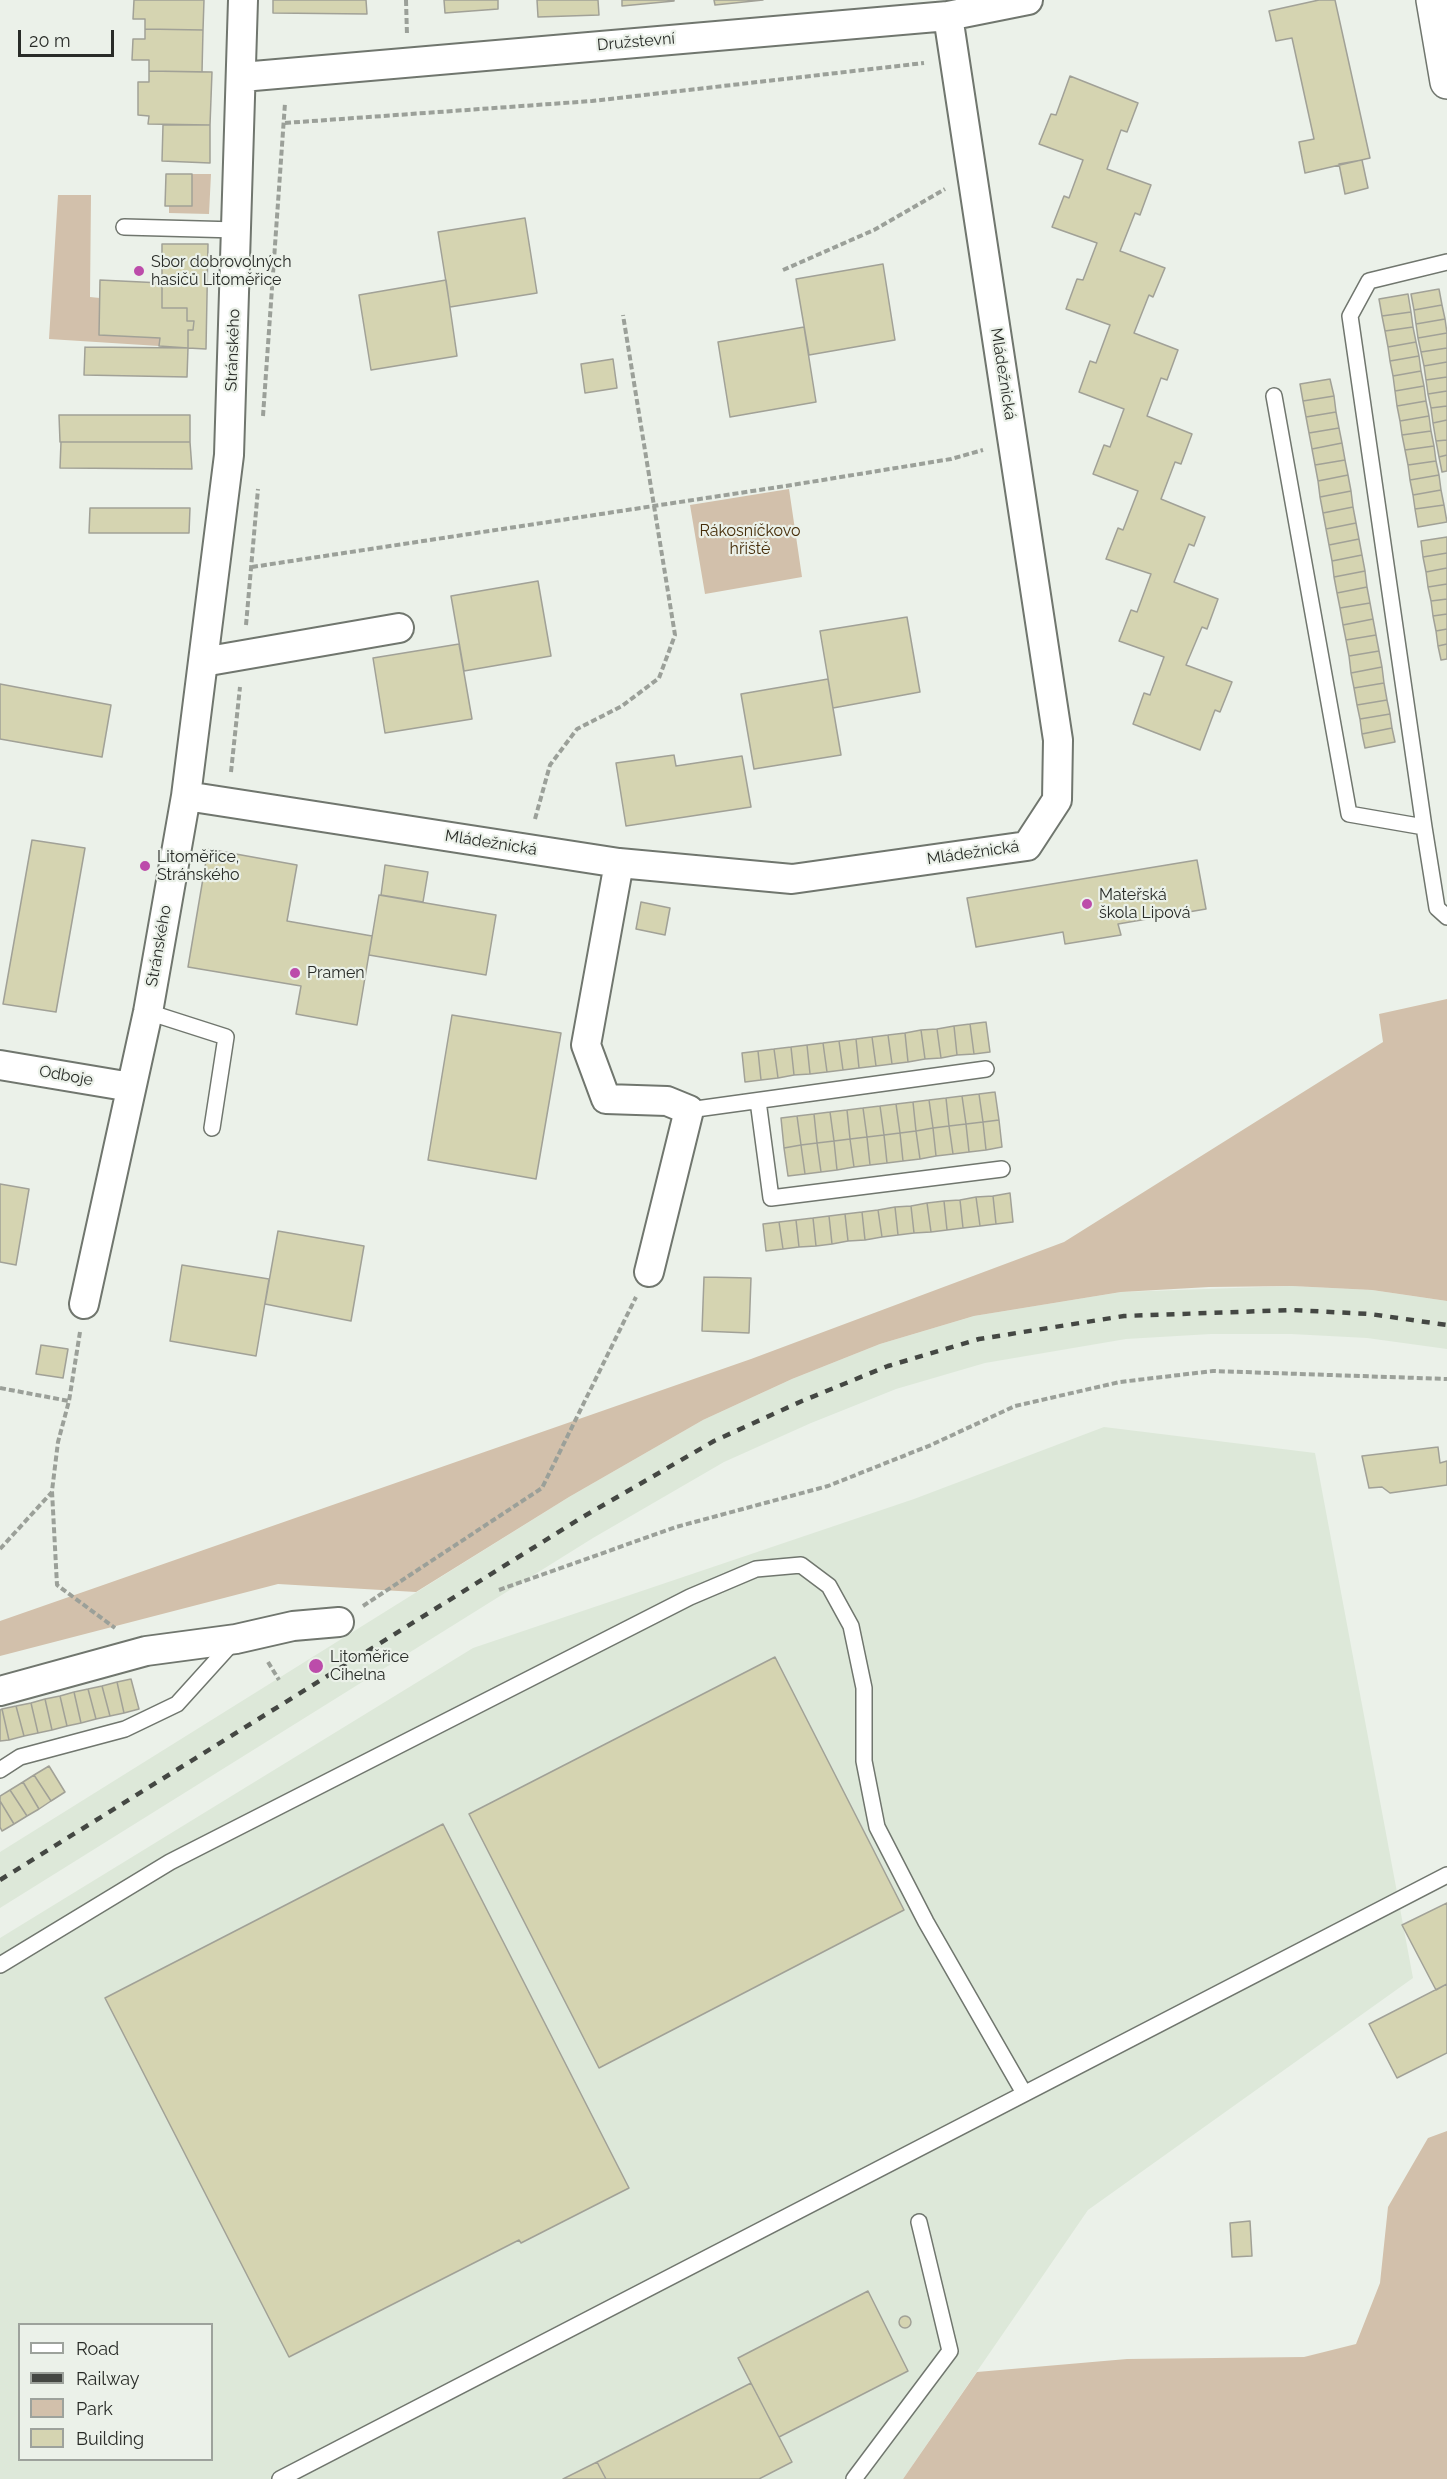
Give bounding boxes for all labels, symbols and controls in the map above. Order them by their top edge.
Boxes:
scale bar [21,18,117,56]
street label: Družstevní [596,29,676,55]
text: 20 m [29,30,71,51]
place label: Sbor dobrovolných hasičů Litoměřice [151,252,291,290]
marker: Sbor dobrovolných hasičů Litoměřice [132,264,146,278]
street label: Stránského [222,308,244,392]
street label: Mládežnická [986,327,1020,421]
park label: Rákosníčkovo hřiště [700,521,800,559]
street label: Mládežnická [444,826,538,860]
street label: Mládežnická [926,837,1020,869]
place label: Litoměřice, Stránského [157,847,240,885]
marker: Litoměřice, Stránského [138,859,152,873]
place label: Mateřská škola Lipová [1099,885,1190,923]
marker: Mateřská škola Lipová [1080,897,1094,911]
street label: Stránského [142,904,176,988]
place label: Pramen [307,963,365,983]
marker: Pramen [288,966,302,980]
street label: Odboje [38,1062,94,1090]
place label: Litoměřice Cihelna [330,1647,409,1685]
marker: Litoměřice Cihelna [307,1657,325,1675]
legend [18,2323,213,2461]
text: Road [76,2338,119,2359]
text: Railway [76,2368,140,2389]
text: Park [76,2398,113,2419]
text: Building [76,2428,144,2449]

